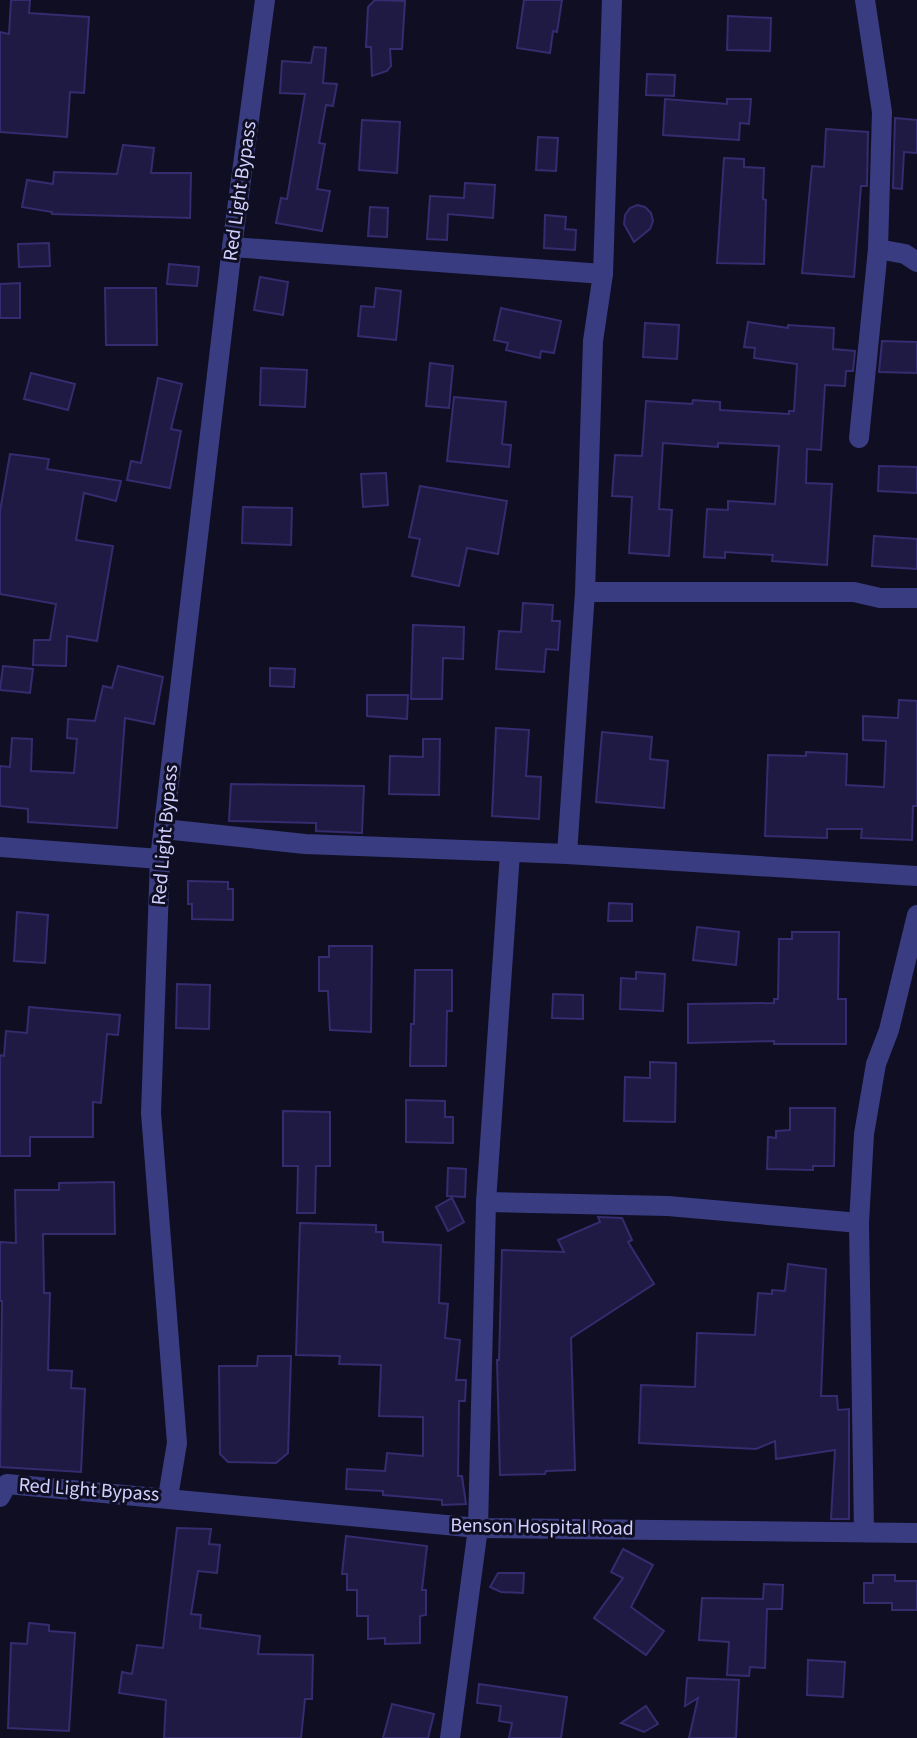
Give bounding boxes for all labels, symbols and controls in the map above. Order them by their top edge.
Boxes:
street label: Red Light Bypass [216,119,264,263]
street label: Red Light Bypass [145,764,185,906]
street label: Red Light Bypass [18,1471,160,1509]
street label: Benson Hospital Road [450,1511,634,1543]

